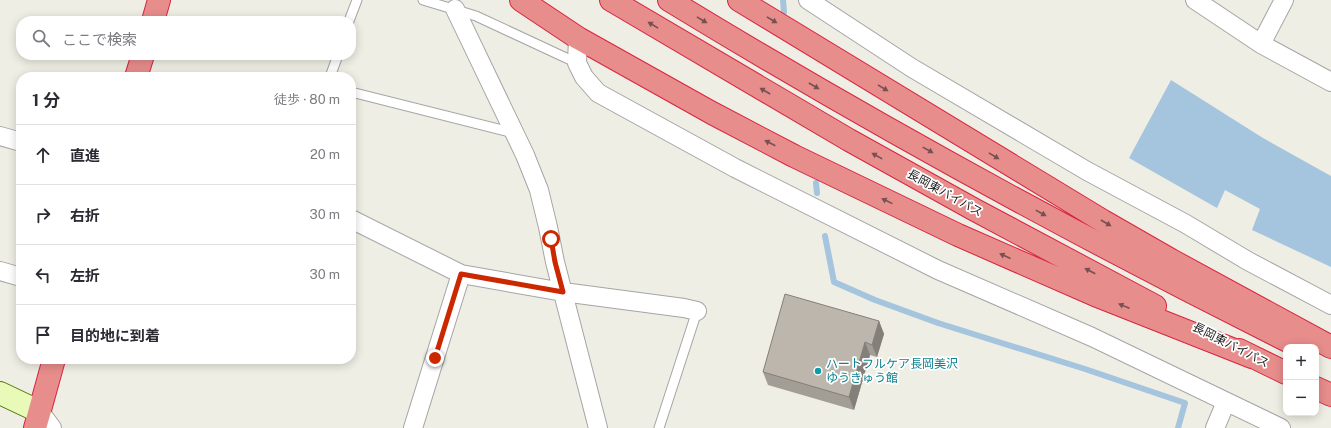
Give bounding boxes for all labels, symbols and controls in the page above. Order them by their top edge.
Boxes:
search box [16,16,356,60]
one-way arrow [696,17,708,24]
one-way arrow [766,17,778,24]
one-way arrow [647,21,659,28]
icon: search [30,27,52,49]
text: ここで検索 [62,31,137,48]
one-way arrow [809,82,820,89]
one-way arrow [878,84,888,92]
one-way arrow [759,87,771,94]
text: 1 分 [32,90,60,110]
text: 徒歩 · 80 m [274,92,340,107]
one-way arrow [765,140,776,147]
icon: ahead [32,144,54,166]
text: 直進 [70,147,100,164]
text: 20 m [310,147,340,162]
one-way arrow [922,147,933,153]
one-way arrow [871,152,883,159]
one-way arrow [989,152,999,160]
street label: 長岡東バイパス [905,167,985,219]
one-way arrow [881,198,893,204]
icon: right [32,204,54,226]
text: 右折 [70,207,100,224]
text: 30 m [310,207,340,222]
one-way arrow [1036,209,1047,216]
one-way arrow [1100,219,1112,226]
route start [542,230,560,248]
one-way arrow [998,252,1010,258]
icon: left [32,264,54,286]
text: 左折 [70,267,100,284]
text: 30 m [310,267,340,282]
one-way arrow [1084,268,1096,274]
one-way arrow [1118,303,1130,309]
street label: 長岡東バイパス [1191,320,1271,370]
icon: arrive [32,324,54,346]
text: 目的地に到着 [70,327,160,344]
map controls [1283,344,1319,416]
button: + [1283,344,1319,380]
route end [426,349,444,367]
place label: ハートフルケア長岡美沢 ゆうきゅう館 [826,357,958,385]
marker: ハートフルケア長岡美沢 ゆうきゅう館 [813,366,823,376]
button: − [1283,380,1319,416]

